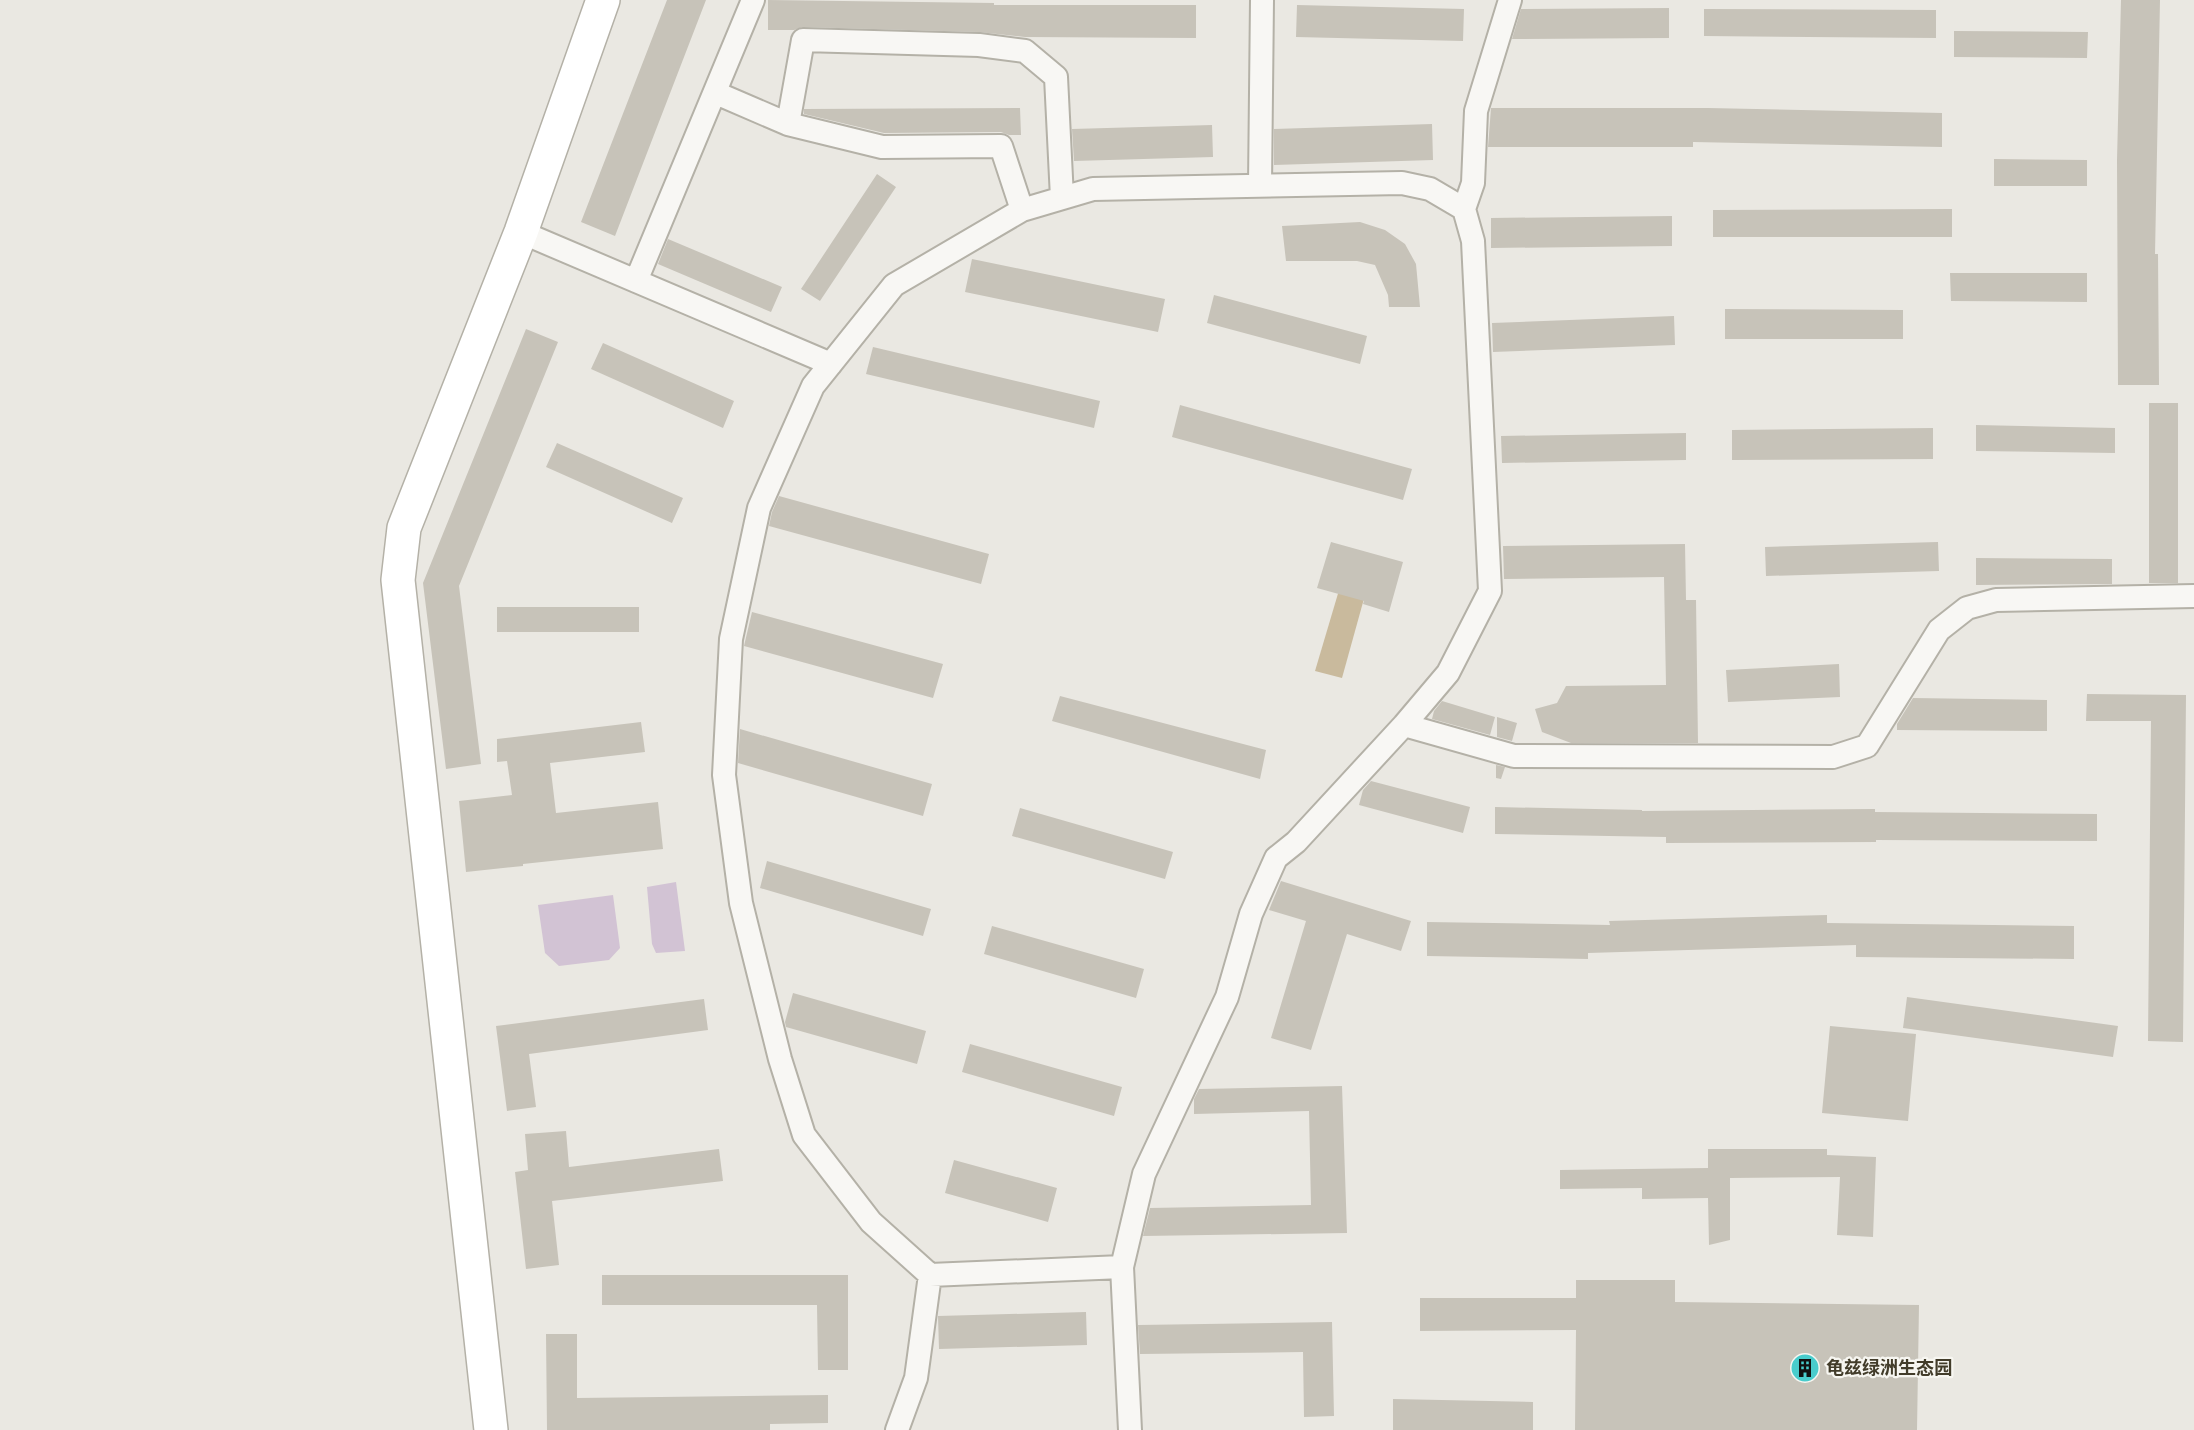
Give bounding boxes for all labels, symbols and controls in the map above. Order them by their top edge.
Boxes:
building icon: 龟兹绿洲生态园 [1789,1352,1821,1384]
place label: 龟兹绿洲生态园 [1826,1356,1952,1379]

